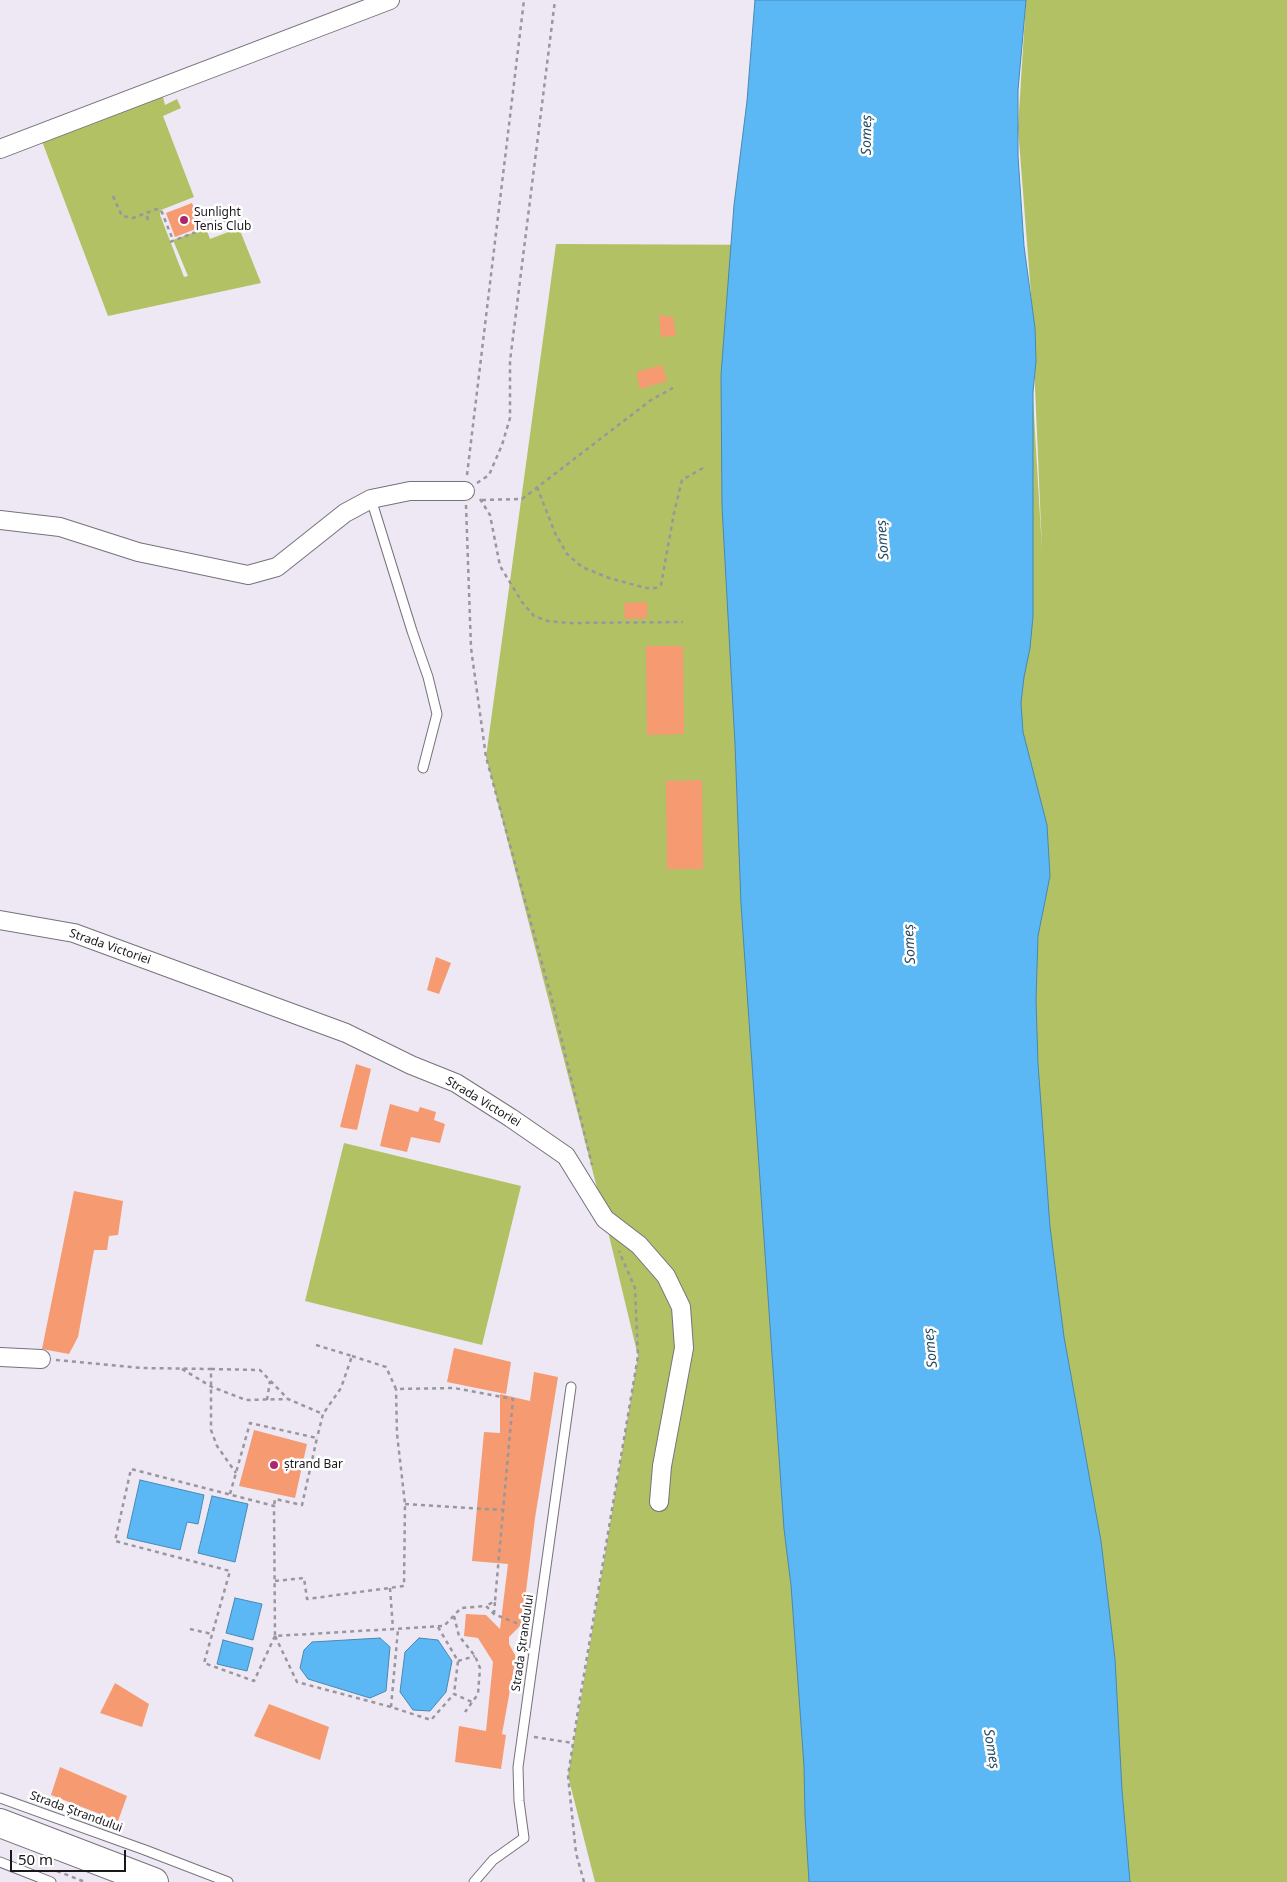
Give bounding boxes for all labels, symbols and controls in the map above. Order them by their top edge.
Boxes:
water label: Someș [858,115,876,155]
place label: Sunlight Tenis Club [194,206,251,234]
marker: Sunlight Tenis Club [178,214,190,226]
water label: Someș [873,519,893,561]
water label: Someș [901,923,919,965]
street label: Strada Victoriei [67,926,153,968]
street label: Strada Victoriei [443,1074,523,1130]
water label: Someș [921,1327,941,1369]
place label: ștrand Bar [284,1458,343,1472]
marker: ștrand Bar [268,1459,280,1471]
street label: Strada Ștrandului [509,1594,537,1692]
water label: Someș [980,1728,1002,1770]
street label: Strada Ștrandului [28,1789,124,1835]
scale bar [12,1840,129,1872]
text: 50 m [18,1849,53,1869]

